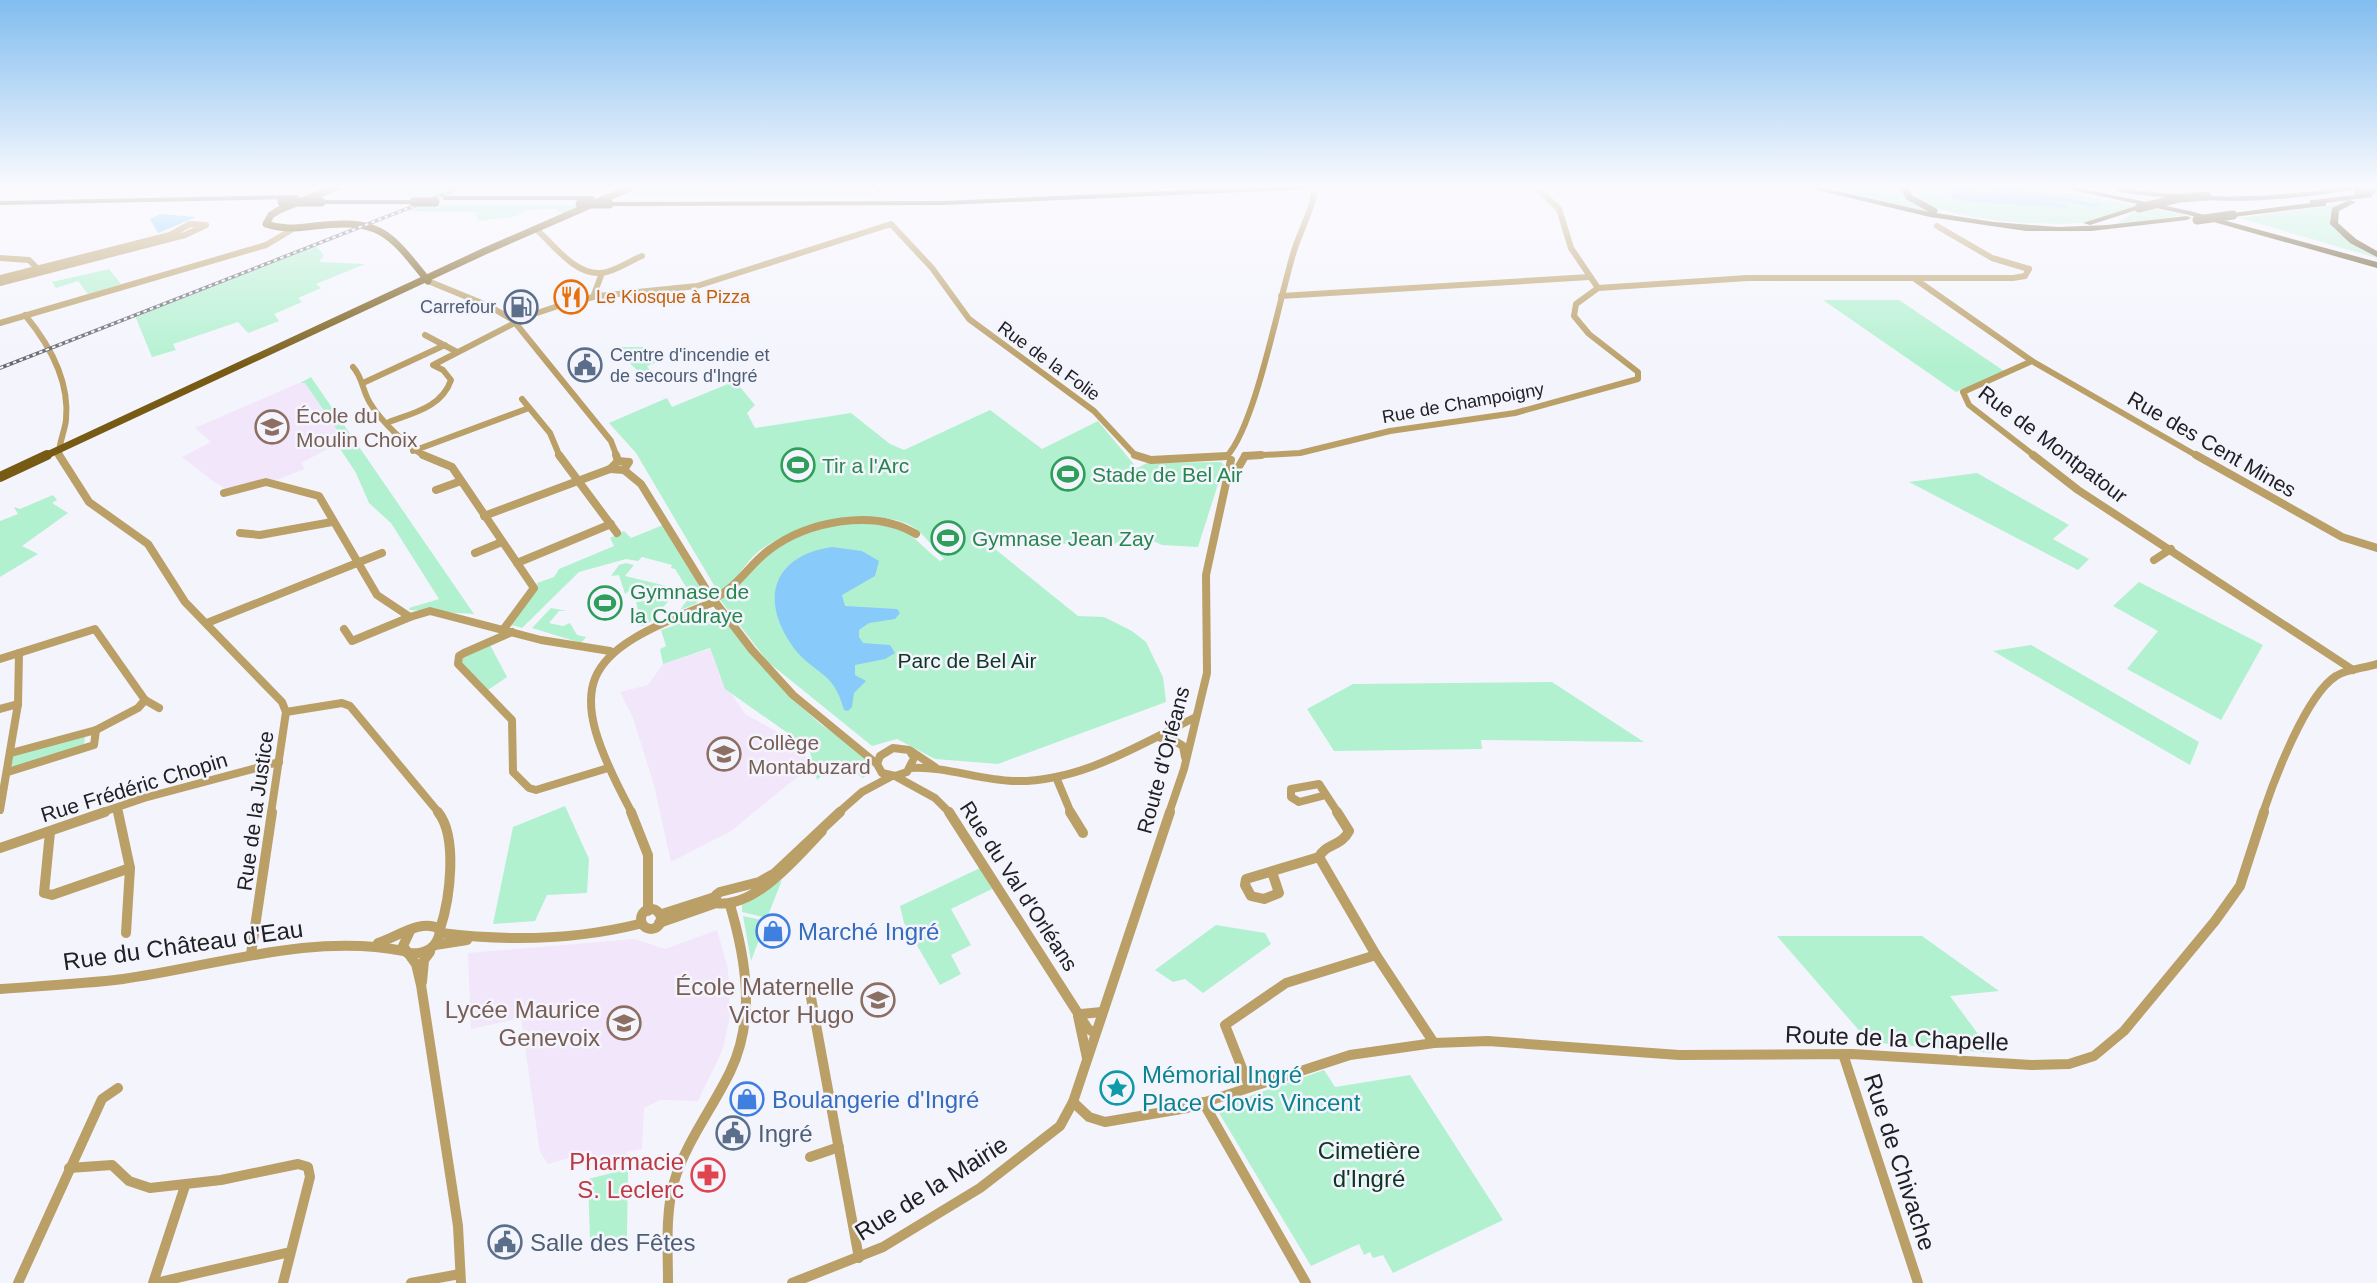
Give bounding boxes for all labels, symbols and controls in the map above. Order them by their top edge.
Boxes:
restaurant icon: Le Kiosque à Pizza [552,278,590,316]
place label: Le Kiosque à Pizza [596,287,751,307]
fuel station icon: Carrefour [502,288,540,326]
place label: Carrefour [420,297,496,317]
street label: Rue de la Folie [994,317,1104,405]
place label: Centre d'incendie et de secours d'Ingré [610,345,770,386]
public building icon: Centre d'incendie et de secours d'Ingré [566,346,604,384]
street label: Rue de Champoigny [1380,379,1546,427]
street label: Rue de Montpatour [1974,381,2132,507]
street label: Rue des Cent Mines [2124,386,2300,502]
place label: École du Moulin Choix [296,404,418,451]
school or university icon: École du Moulin Choix [253,408,291,446]
sports icon: Tir a l'Arc [779,446,817,484]
place label: Tir a l'Arc [822,454,909,477]
sports icon: Stade de Bel Air [1049,455,1087,493]
place label: Stade de Bel Air [1092,463,1243,486]
sports icon: Gymnase Jean Zay [929,519,967,557]
place label: Gymnase Jean Zay [972,527,1155,550]
place label: Gymnase de la Coudraye [630,580,749,627]
sports icon: Gymnase de la Coudraye [586,584,624,622]
park label: Parc de Bel Air [898,649,1036,672]
street label: Route d'Orléans [1132,684,1194,836]
street label: Rue de la Justice [232,730,278,892]
place label: Collège Montabuzard [748,731,871,778]
school or university icon: Collège Montabuzard [705,735,743,773]
street label: Rue Frédéric Chopin [38,748,230,826]
street label: Rue du Val d'Orléans [956,797,1082,975]
shop icon: Marché Ingré [754,912,792,950]
street label: Rue du Château d'Eau [61,915,305,975]
place label: Marché Ingré [798,918,939,945]
place label: École Maternelle Victor Hugo [675,973,854,1028]
school or university icon: École Maternelle Victor Hugo [859,981,897,1019]
place label: Lycée Maurice Genevoix [445,996,600,1051]
school or university icon: Lycée Maurice Genevoix [605,1004,643,1042]
street label: Route de la Chapelle [1785,1021,2009,1055]
place label: Mémorial Ingré Place Clovis Vincent [1142,1061,1361,1116]
place icon: Mémorial Ingré Place Clovis Vincent [1098,1069,1136,1107]
street label: Rue de Chivache [1859,1070,1941,1254]
shop icon: Boulangerie d'Ingré [728,1080,766,1118]
place label: Boulangerie d'Ingré [772,1086,979,1113]
public building icon: Ingré [714,1114,752,1152]
place label: Ingré [758,1120,813,1147]
street label: Rue de la Mairie [850,1130,1012,1246]
park label: Cimetière d'Ingré [1318,1137,1420,1192]
place label: Pharmacie S. Leclerc [569,1148,684,1203]
pharmacy icon: Pharmacie S. Leclerc [689,1156,727,1194]
public building icon: Salle des Fêtes [486,1223,524,1261]
place label: Salle des Fêtes [530,1229,695,1256]

